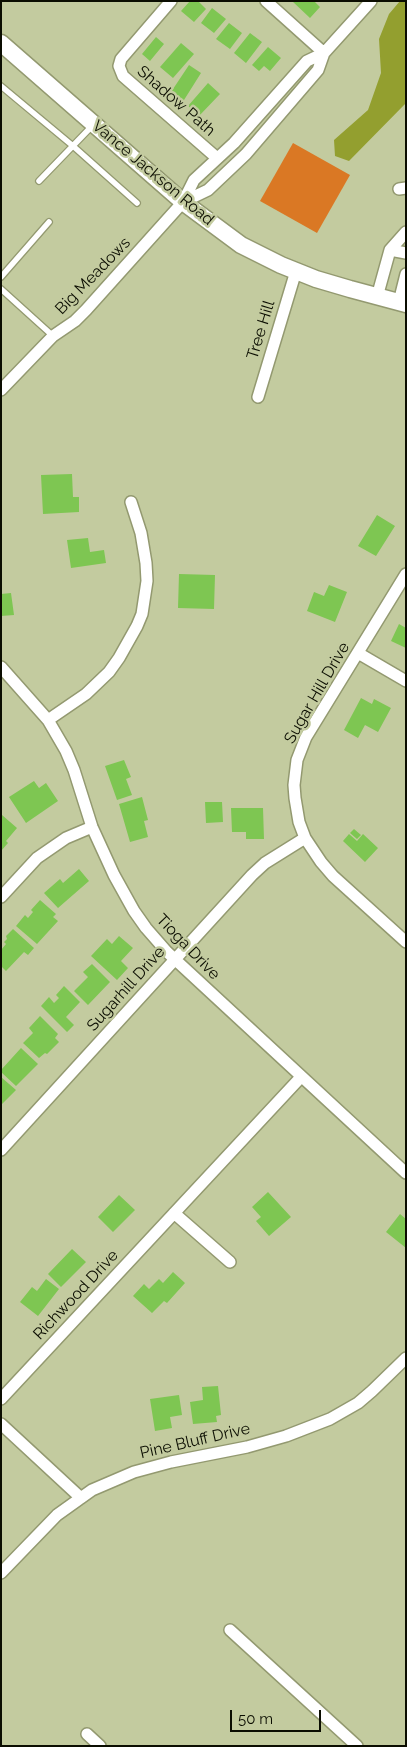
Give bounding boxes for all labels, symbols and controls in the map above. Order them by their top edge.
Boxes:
street label: Shadow Path [133,62,219,140]
street label: Vance Jackson Road [88,117,218,229]
street label: Big Meadows [51,233,135,319]
street label: Tree Hill [243,298,279,362]
street label: Sugar Hill Drive [280,639,354,747]
street label: Tioga Drive [152,910,224,984]
street label: Sugarhill Drive [83,943,169,1035]
street label: Richwood Drive [30,1246,122,1344]
street label: Pine Bluff Drive [138,1419,252,1463]
scale bar [232,1700,323,1732]
text: 50 m [238,1710,273,1728]

